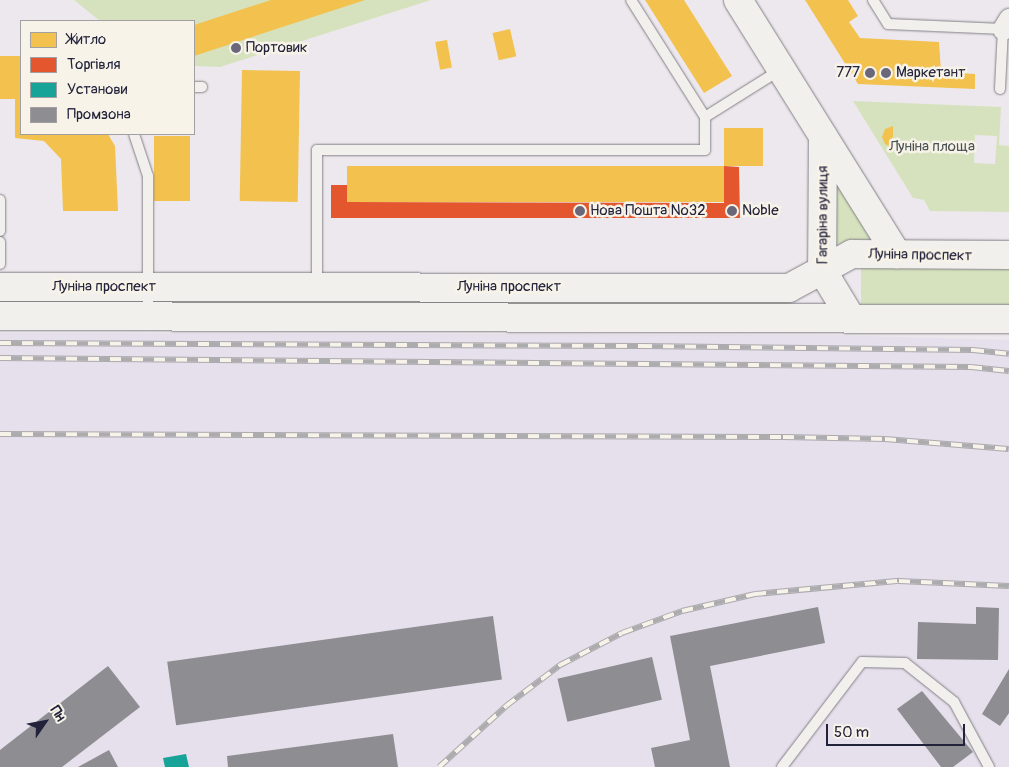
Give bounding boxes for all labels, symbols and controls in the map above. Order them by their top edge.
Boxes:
legend [20,20,195,135]
text: Житло [67,30,106,49]
place label: Портовик [246,39,307,57]
marker: Портовик [230,42,242,54]
text: Торгівля [67,55,121,74]
place label: 777 [836,64,860,82]
place label: Маркетант [896,64,965,82]
marker: 777 [864,67,876,79]
marker: Маркетант [880,67,892,79]
text: Установи [67,80,127,99]
text: Промзона [67,105,131,124]
park label: Луніна площа [889,138,975,156]
street label: Гагаріна вулиця [814,166,832,264]
place label: Нова Пошта №32 [590,202,706,220]
place label: Noble [742,202,779,220]
marker: Нова Пошта №32 [574,205,586,217]
marker: Noble [726,205,738,217]
street label: Луніна проспект [868,245,972,265]
street label: Луніна проспект [52,278,156,296]
street label: Луніна проспект [457,278,561,296]
north arrow [20,697,70,747]
text: Пн [47,702,69,725]
scale bar [829,714,968,746]
text: 50 m [834,723,869,742]

